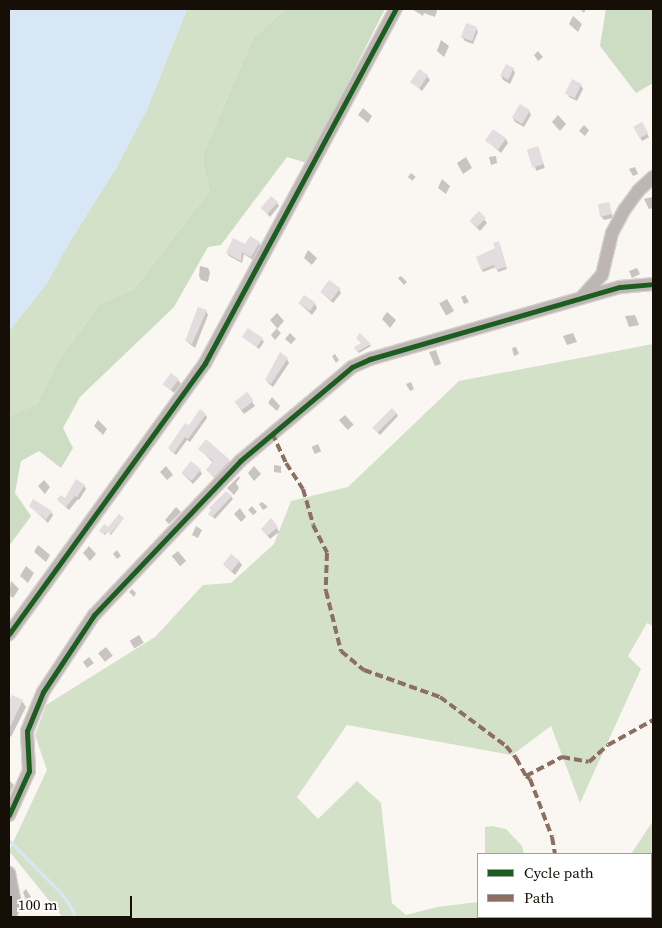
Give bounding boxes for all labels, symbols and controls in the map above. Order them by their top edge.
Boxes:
legend [477,853,652,918]
text: Cycle path [524,862,594,883]
scale bar [12,886,135,918]
text: Path [524,887,554,908]
text: 100 m [18,894,58,915]

